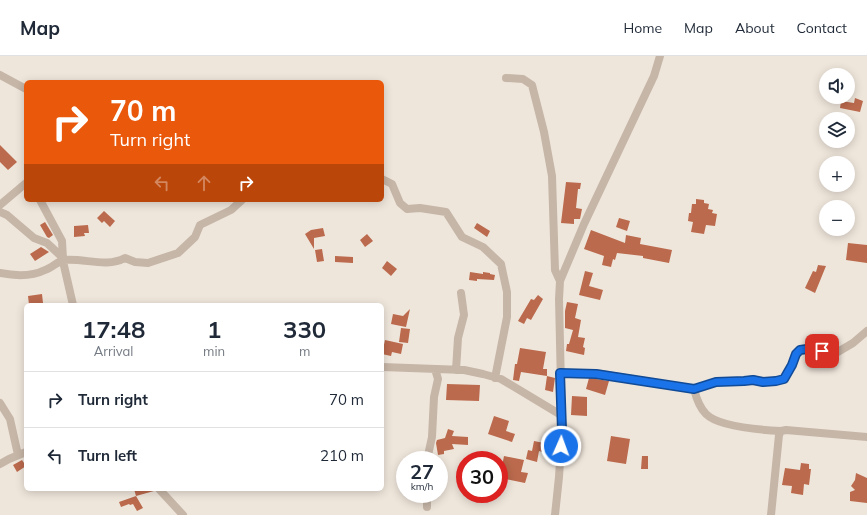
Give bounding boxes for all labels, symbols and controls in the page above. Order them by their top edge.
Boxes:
text: Map [20,16,60,40]
text: Home [623,19,662,37]
text: Map [684,19,713,37]
text: About [735,19,775,37]
text: Contact [797,19,847,37]
map controls [819,68,855,236]
button: sound [819,68,855,104]
text: 70 m [110,93,176,128]
icon: right [44,96,96,148]
button: layers [819,112,855,148]
text: Turn right [110,128,190,151]
button: + [819,156,855,192]
icon: left [151,172,173,194]
icon: ahead [193,172,215,194]
icon: right [235,172,257,194]
button: − [819,200,855,236]
text: 17:48 [82,314,145,344]
text: 1 [207,314,221,344]
text: 330 [283,314,326,344]
pin [805,334,839,368]
icon: arrive [811,340,833,362]
text: Arrival [94,343,133,359]
text: min [203,343,225,359]
text: m [299,343,310,359]
icon: right [44,389,66,411]
text: Turn right [78,390,148,409]
text: 70 m [329,390,364,409]
position arrow [540,425,582,467]
icon: left [44,445,66,467]
text: Turn left [78,446,137,465]
text: 210 m [320,446,364,465]
speed limit sign: 30 [456,451,508,503]
text: 27 [410,459,434,484]
text: km/h [411,480,433,493]

